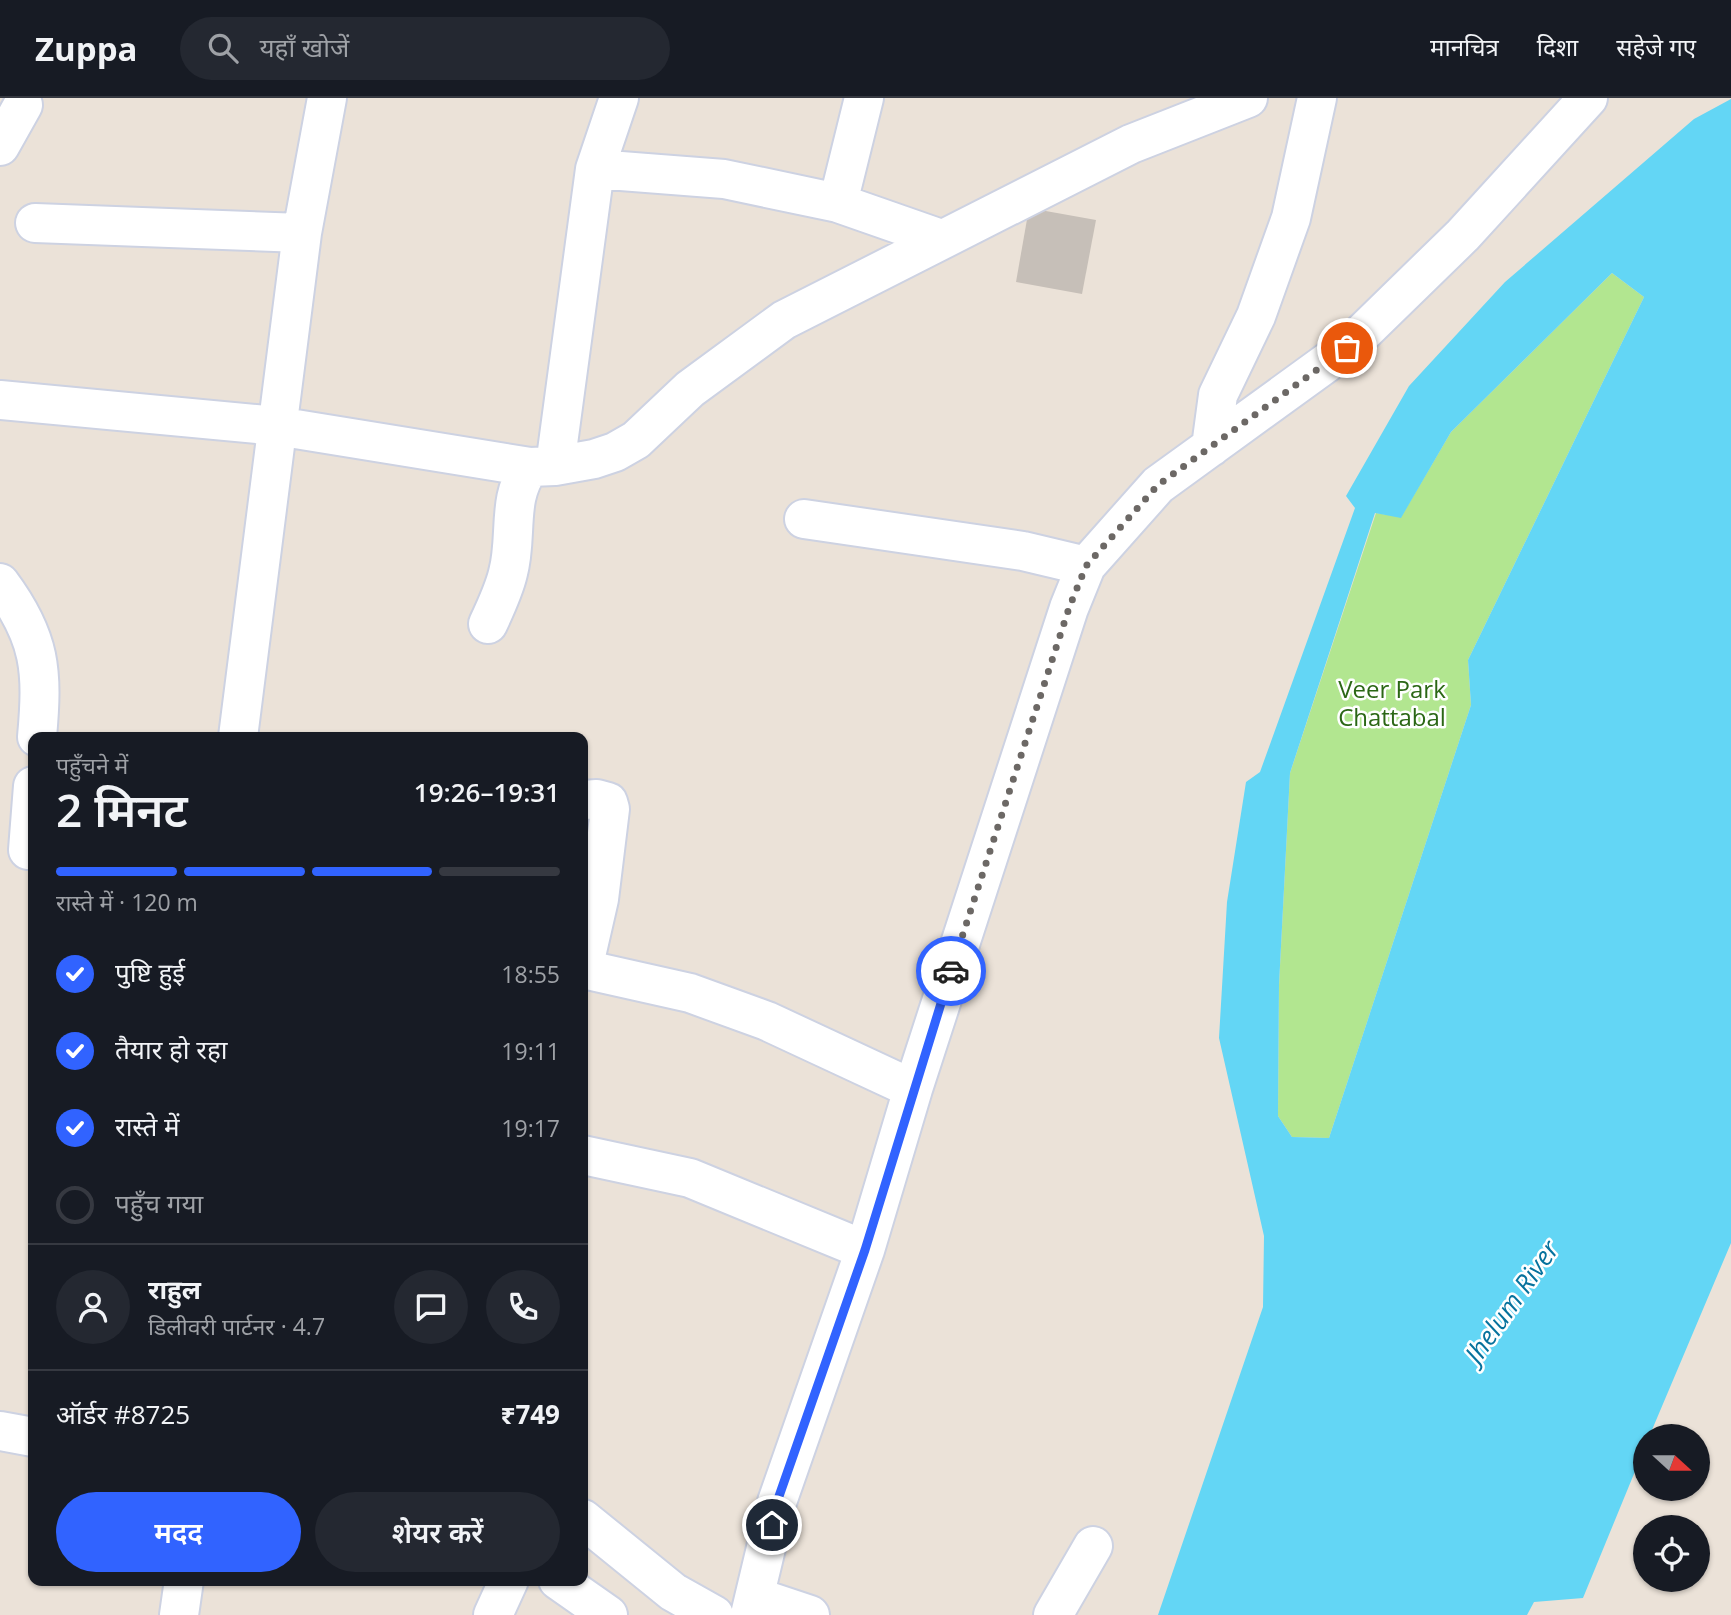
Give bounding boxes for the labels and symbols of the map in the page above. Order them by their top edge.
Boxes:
pin [1317,318,1377,378]
park label: Veer Park Chattabal [1338,672,1446,733]
courier [916,936,986,1006]
water label: Jhelum River [1453,1231,1568,1374]
north arrow [1633,1424,1710,1502]
pin [742,1495,802,1555]

